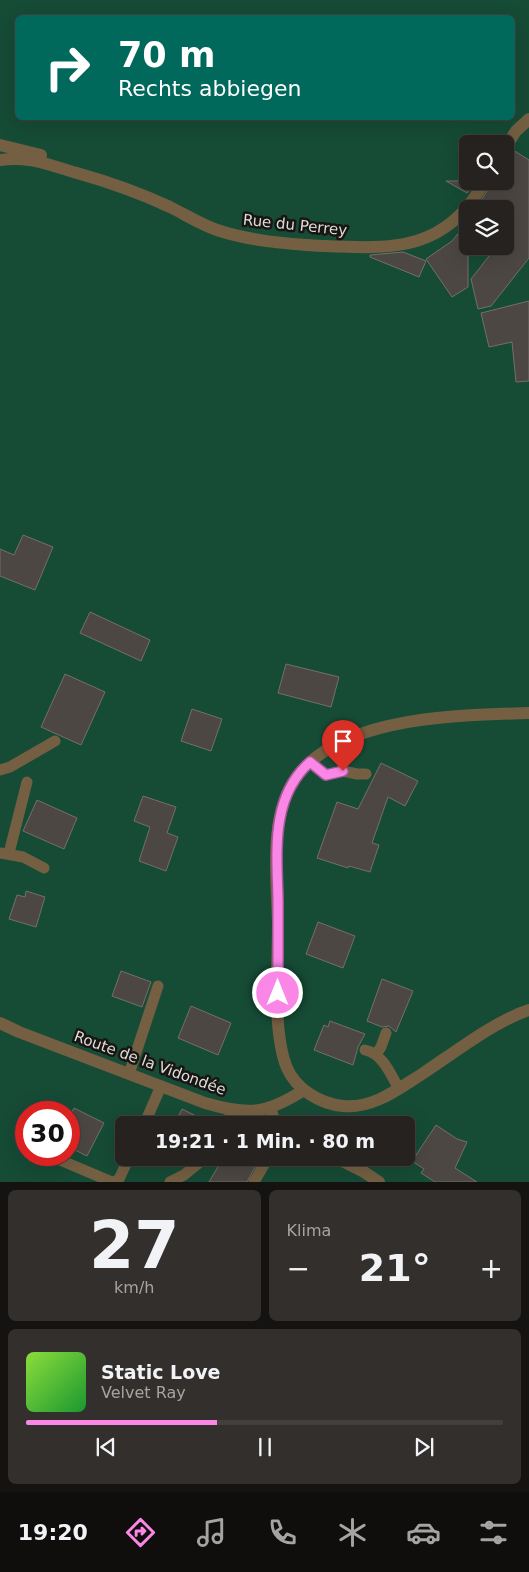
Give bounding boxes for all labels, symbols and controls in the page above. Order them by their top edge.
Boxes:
icon: right [35,35,100,100]
text: 70 m [118,35,215,75]
text: Rechts abbiegen [118,76,301,101]
map controls [459,135,514,255]
button: search [459,135,514,190]
button: layers [459,200,514,255]
street label: Rue du Perrey [242,211,348,239]
pin [322,720,364,771]
icon: arrive [329,727,357,755]
position arrow [251,966,303,1018]
street label: Route de la Vidondée [72,1027,228,1099]
speed limit sign: 30 [15,1101,80,1166]
text: 19:21 · 1 Min. · 80 m [155,1130,375,1152]
text: 27 [89,1208,179,1283]
text: Klima [287,1221,331,1240]
text: 21° [359,1246,431,1290]
text: − [287,1252,310,1285]
text: + [480,1252,503,1285]
text: km/h [114,1278,154,1297]
text: Static Love [101,1361,221,1383]
text: Velvet Ray [101,1383,186,1402]
icon: previous [92,1433,120,1461]
icon: pause [251,1433,279,1461]
icon: next [410,1433,438,1461]
icon: directions [123,1515,158,1550]
icon: music [194,1515,229,1550]
icon: phone [265,1515,300,1550]
icon: climate [335,1515,370,1550]
icon: car [406,1515,441,1550]
icon: filters [476,1515,511,1550]
text: 19:20 [18,1520,88,1545]

